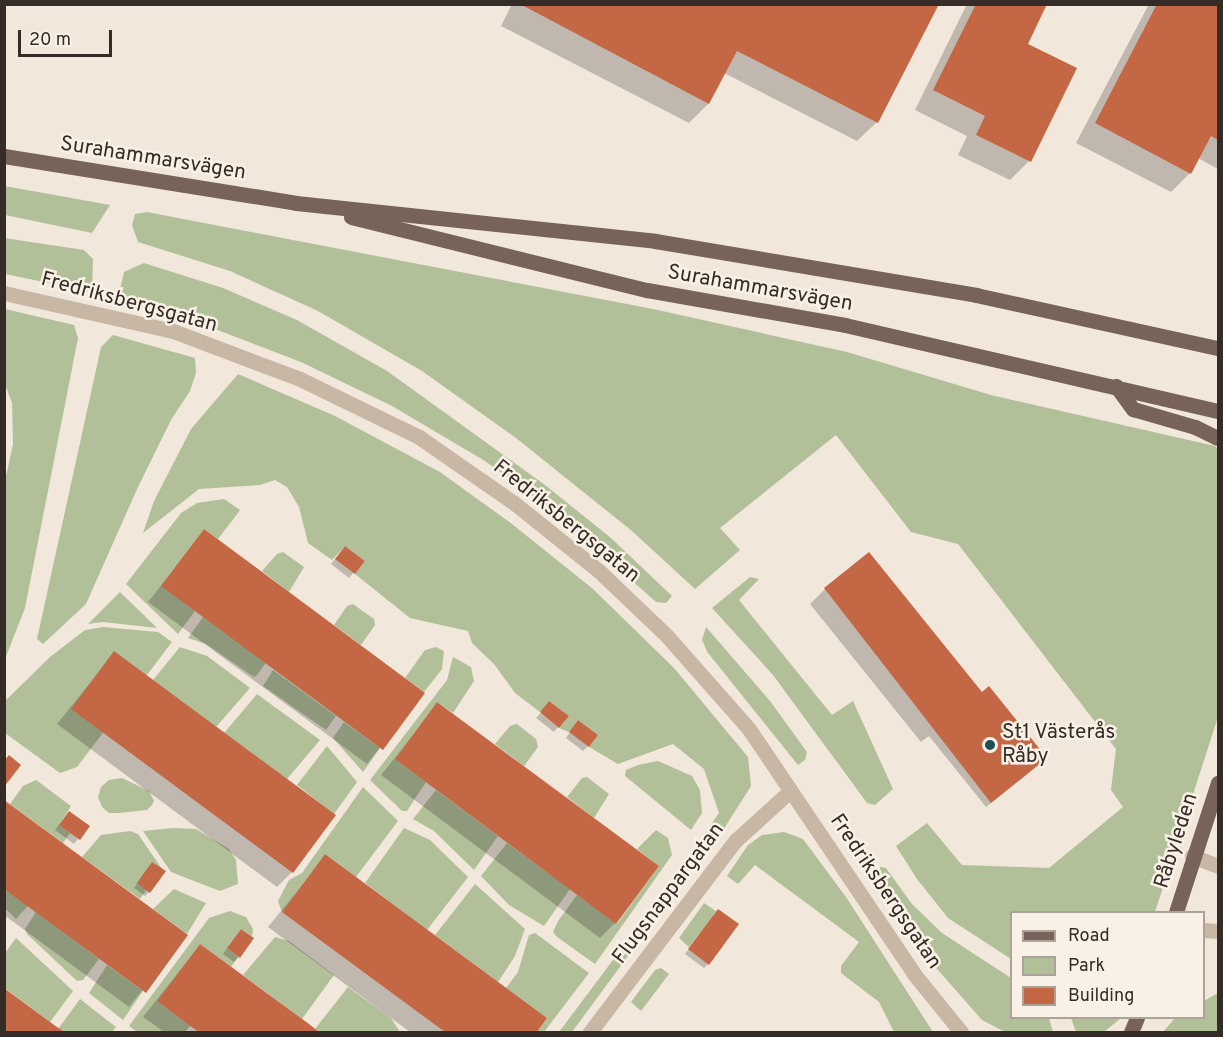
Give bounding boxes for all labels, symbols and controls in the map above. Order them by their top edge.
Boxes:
scale bar [21,18,116,56]
text: 20 m [29,29,71,52]
street label: Surahammarsvägen [58,132,248,186]
street label: Surahammarsvägen [665,260,855,318]
street label: Fredriksbergsgatan [38,267,220,339]
street label: Fredriksbergsgatan [487,455,645,589]
place label: St1 Västerås Råby [1002,720,1116,770]
marker: St1 Västerås Råby [983,738,997,752]
street label: Råbyleden [1150,790,1204,892]
street label: Fredriksbergsgatan [824,810,946,974]
street label: Flugsnappargatan [608,818,730,970]
legend [1010,911,1205,1019]
text: Road [1068,925,1110,948]
text: Park [1068,955,1105,978]
text: Building [1068,985,1134,1008]

